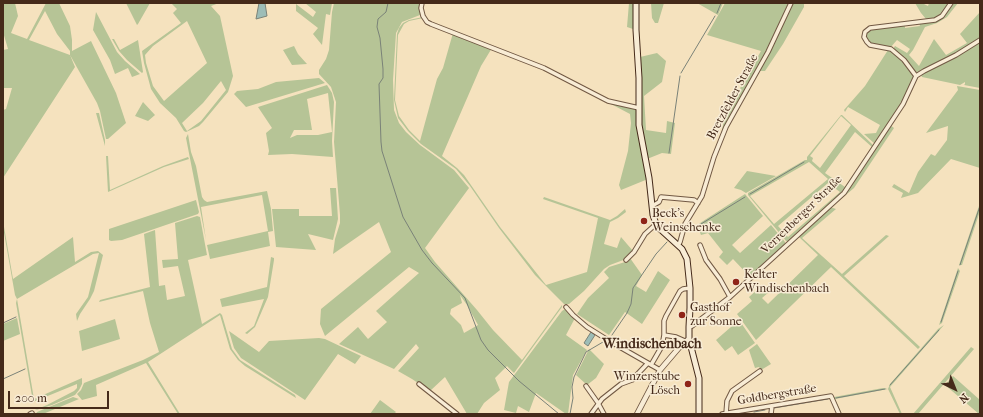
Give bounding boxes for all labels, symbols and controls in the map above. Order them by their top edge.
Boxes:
street label: Bretzfelder Straße [704,52,762,142]
street label: Verrenberger Straße [759,173,845,257]
place label: Beck's Weinschenke [652,207,721,235]
marker: Beck's Weinschenke [639,216,649,226]
place label: Kelter Windischenbach [744,268,829,296]
marker: Kelter Windischenbach [731,277,741,287]
place label: Gasthof zur Sonne [690,301,742,329]
marker: Gasthof zur Sonne [677,310,687,320]
district label: Windischenbach [602,337,702,353]
north arrow [935,369,975,409]
place label: Winzerstube Lösch [614,370,680,398]
marker: Winzerstube Lösch [683,379,693,389]
street label: Goldbergstraße [736,382,818,408]
scale bar [10,383,111,409]
text: 200 m [15,391,47,405]
text: N [956,391,971,406]

